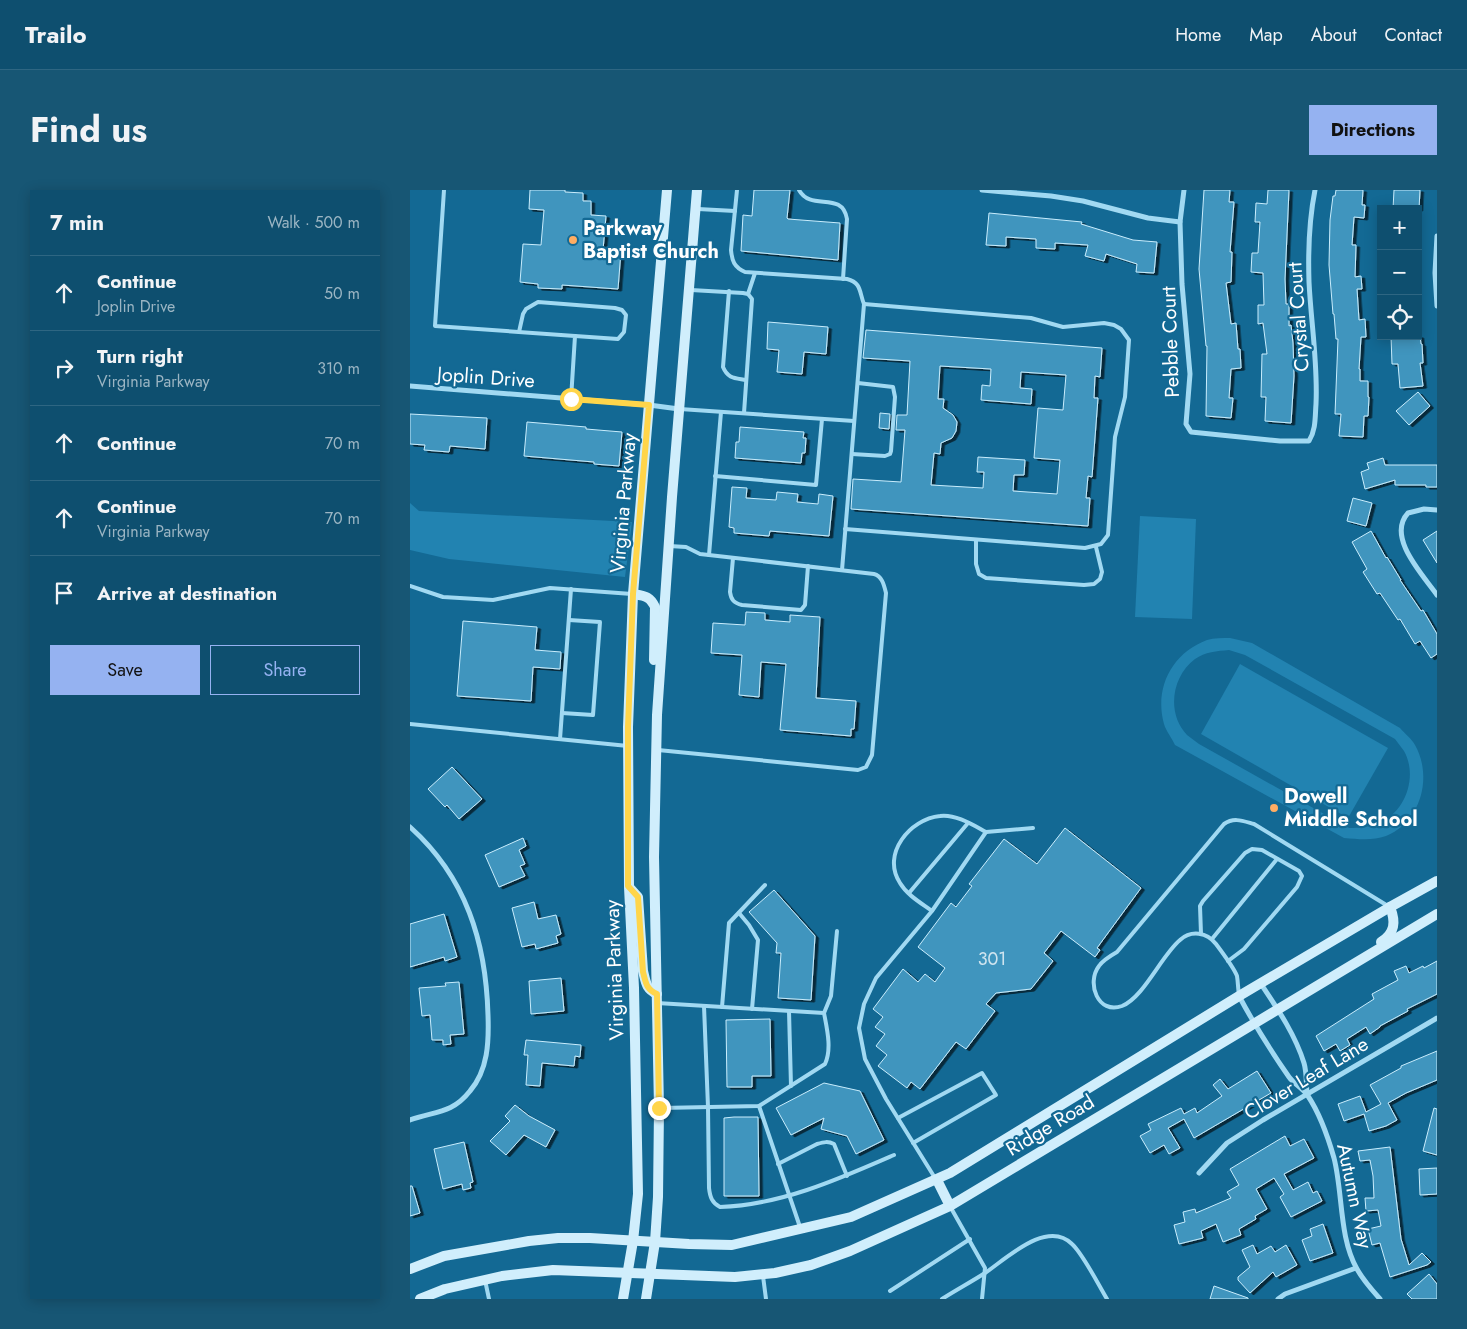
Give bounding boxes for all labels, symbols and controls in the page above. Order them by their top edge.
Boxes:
text: Trailo [25,17,87,52]
text: Home [1175,22,1221,48]
text: Map [1249,22,1283,48]
text: About [1311,22,1356,48]
text: Contact [1384,22,1442,48]
text: Find us [30,105,147,155]
button: Directions [1309,105,1437,155]
map controls [1377,205,1422,340]
button: + [1377,205,1422,250]
text: 7 min [50,208,104,238]
text: Walk · 500 m [267,211,360,234]
place label: Parkway Baptist Church [583,214,719,266]
marker: Parkway Baptist Church [567,234,579,246]
button: − [1377,250,1422,295]
street label: Crystal Court [1280,261,1317,373]
text: Continue [97,268,176,295]
icon: ahead [50,279,78,307]
text: 50 m [324,282,360,305]
street label: Pebble Court [1154,286,1187,398]
text: Joplin Drive [97,295,175,318]
button: locate [1377,295,1422,340]
text: Turn right [97,343,183,370]
icon: right [50,354,78,382]
text: 310 m [317,357,360,380]
street label: Joplin Drive [433,359,536,395]
text: Virginia Parkway [97,370,210,393]
route start [560,388,583,411]
icon: ahead [50,429,78,457]
text: Continue [97,430,176,457]
street label: Virginia Parkway [603,431,644,574]
text: 70 m [325,432,360,455]
text: Continue [97,493,176,520]
icon: ahead [50,504,78,532]
text: 70 m [325,507,360,530]
text: Virginia Parkway [97,520,210,543]
icon: arrive [50,579,78,607]
text: Arrive at destination [97,580,277,607]
button: Save [50,645,200,695]
button: Share [210,645,360,695]
place label: Dowell Middle School [1284,782,1418,834]
marker: Dowell Middle School [1268,802,1280,814]
street label: Virginia Parkway [598,899,631,1041]
house number: 301 [978,946,1006,972]
street label: Clover Leaf Lane [1239,1030,1374,1127]
street label: Ridge Road [1001,1088,1100,1163]
route end [648,1097,671,1120]
street label: Autumn Way [1329,1141,1380,1252]

